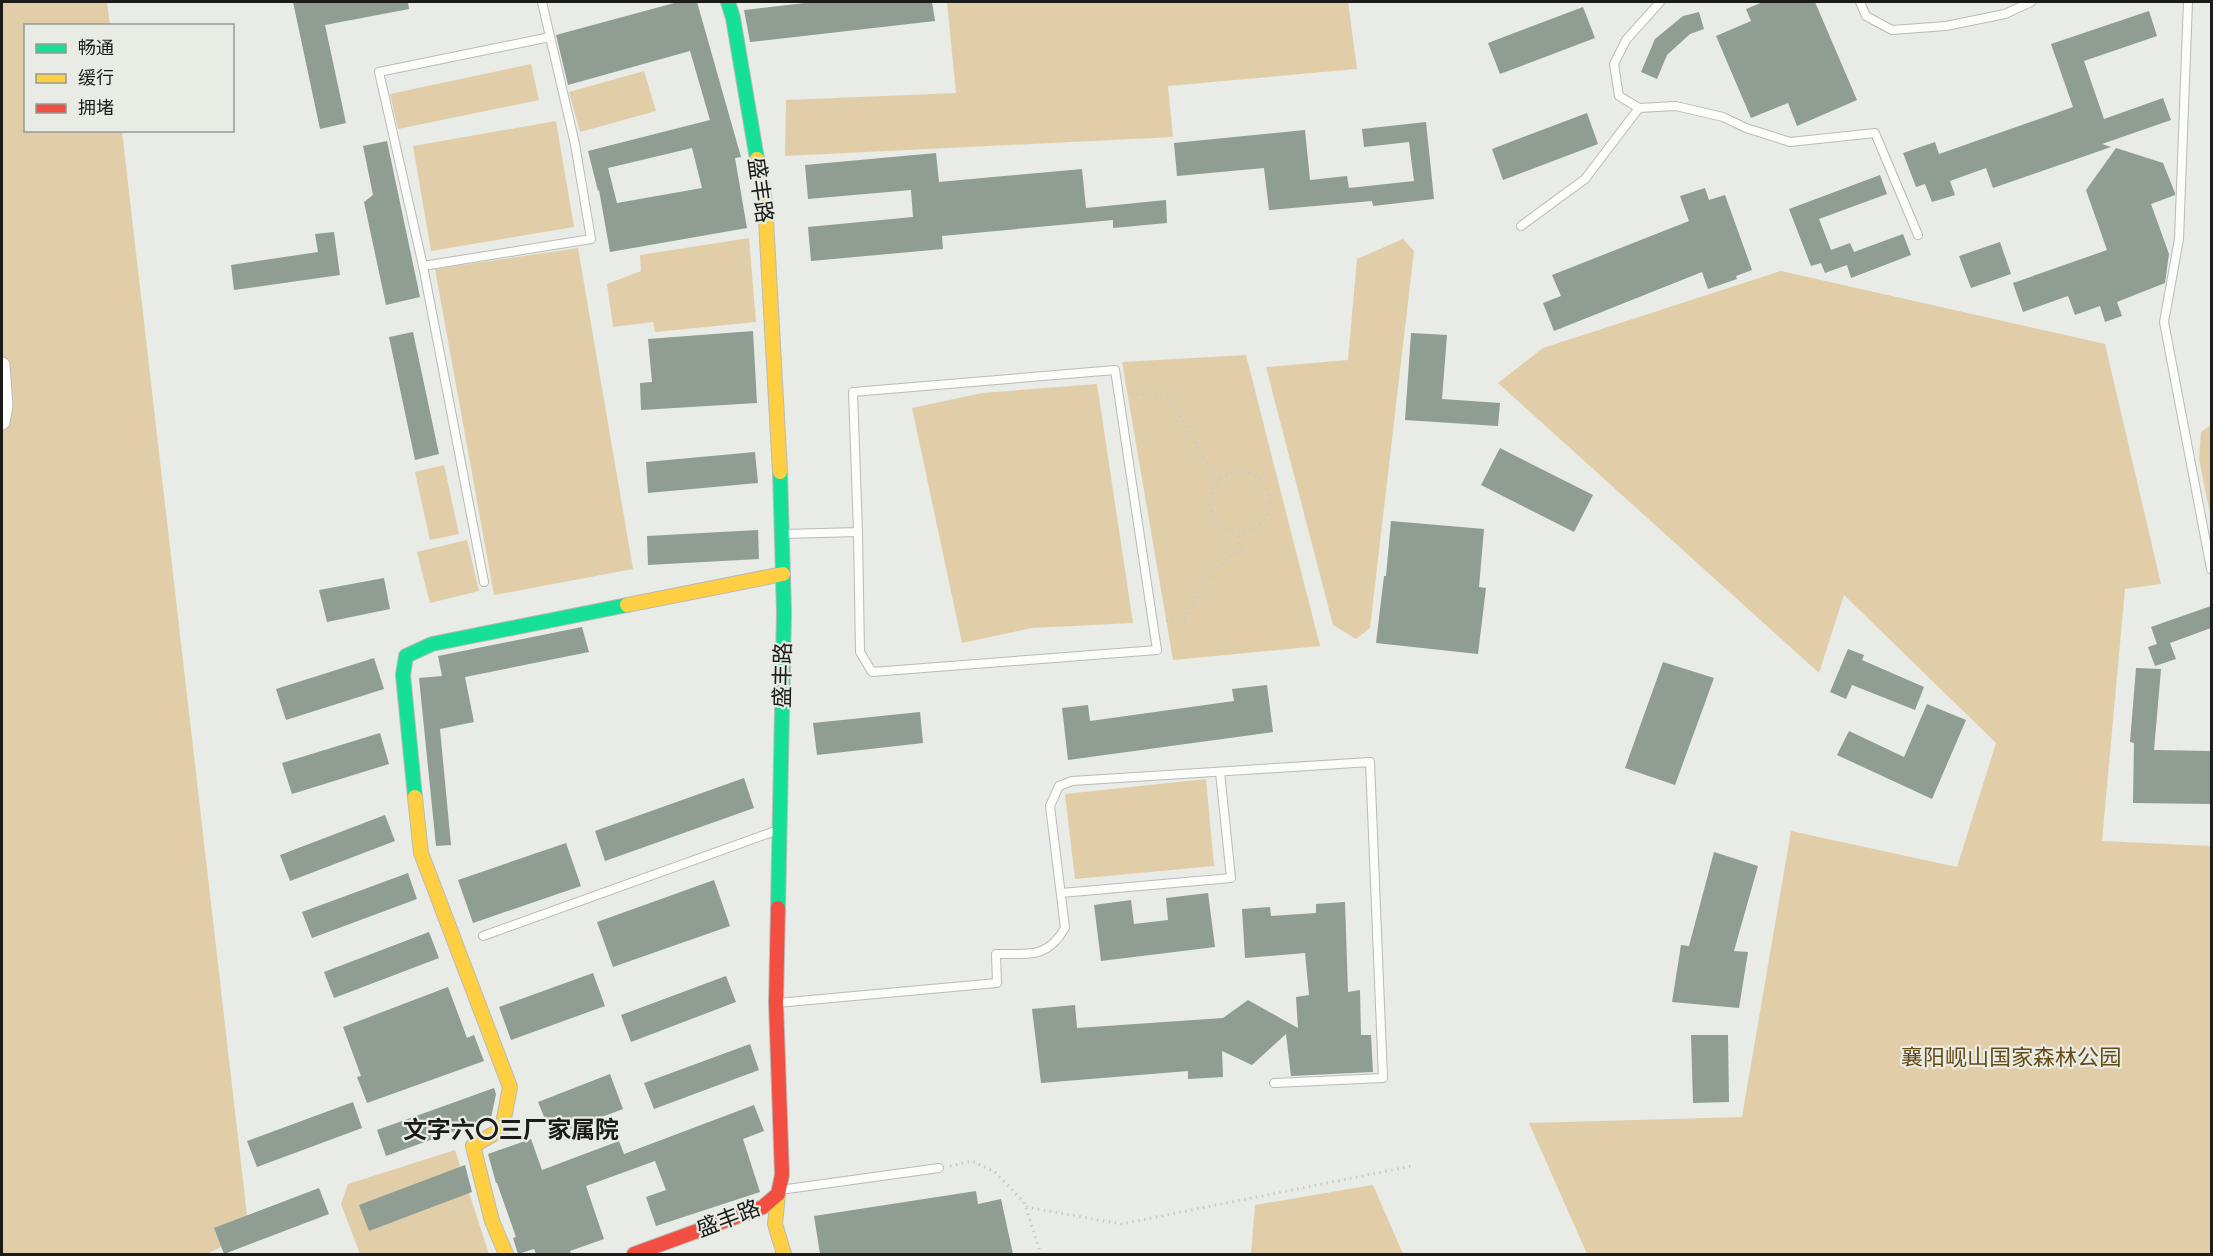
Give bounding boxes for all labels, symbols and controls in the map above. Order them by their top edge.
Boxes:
legend [24,24,234,132]
text: 畅通 [78,36,114,59]
text: 缓行 [78,66,114,89]
text: 拥堵 [78,96,114,119]
street label: 盛丰路 [743,155,779,225]
street label: 盛丰路 [767,642,797,708]
park label: 襄阳岘山国家森林公园 [1901,1043,2121,1071]
district label: 文字六〇三厂家属院 [403,1114,619,1144]
street label: 盛丰路 [692,1193,764,1243]

